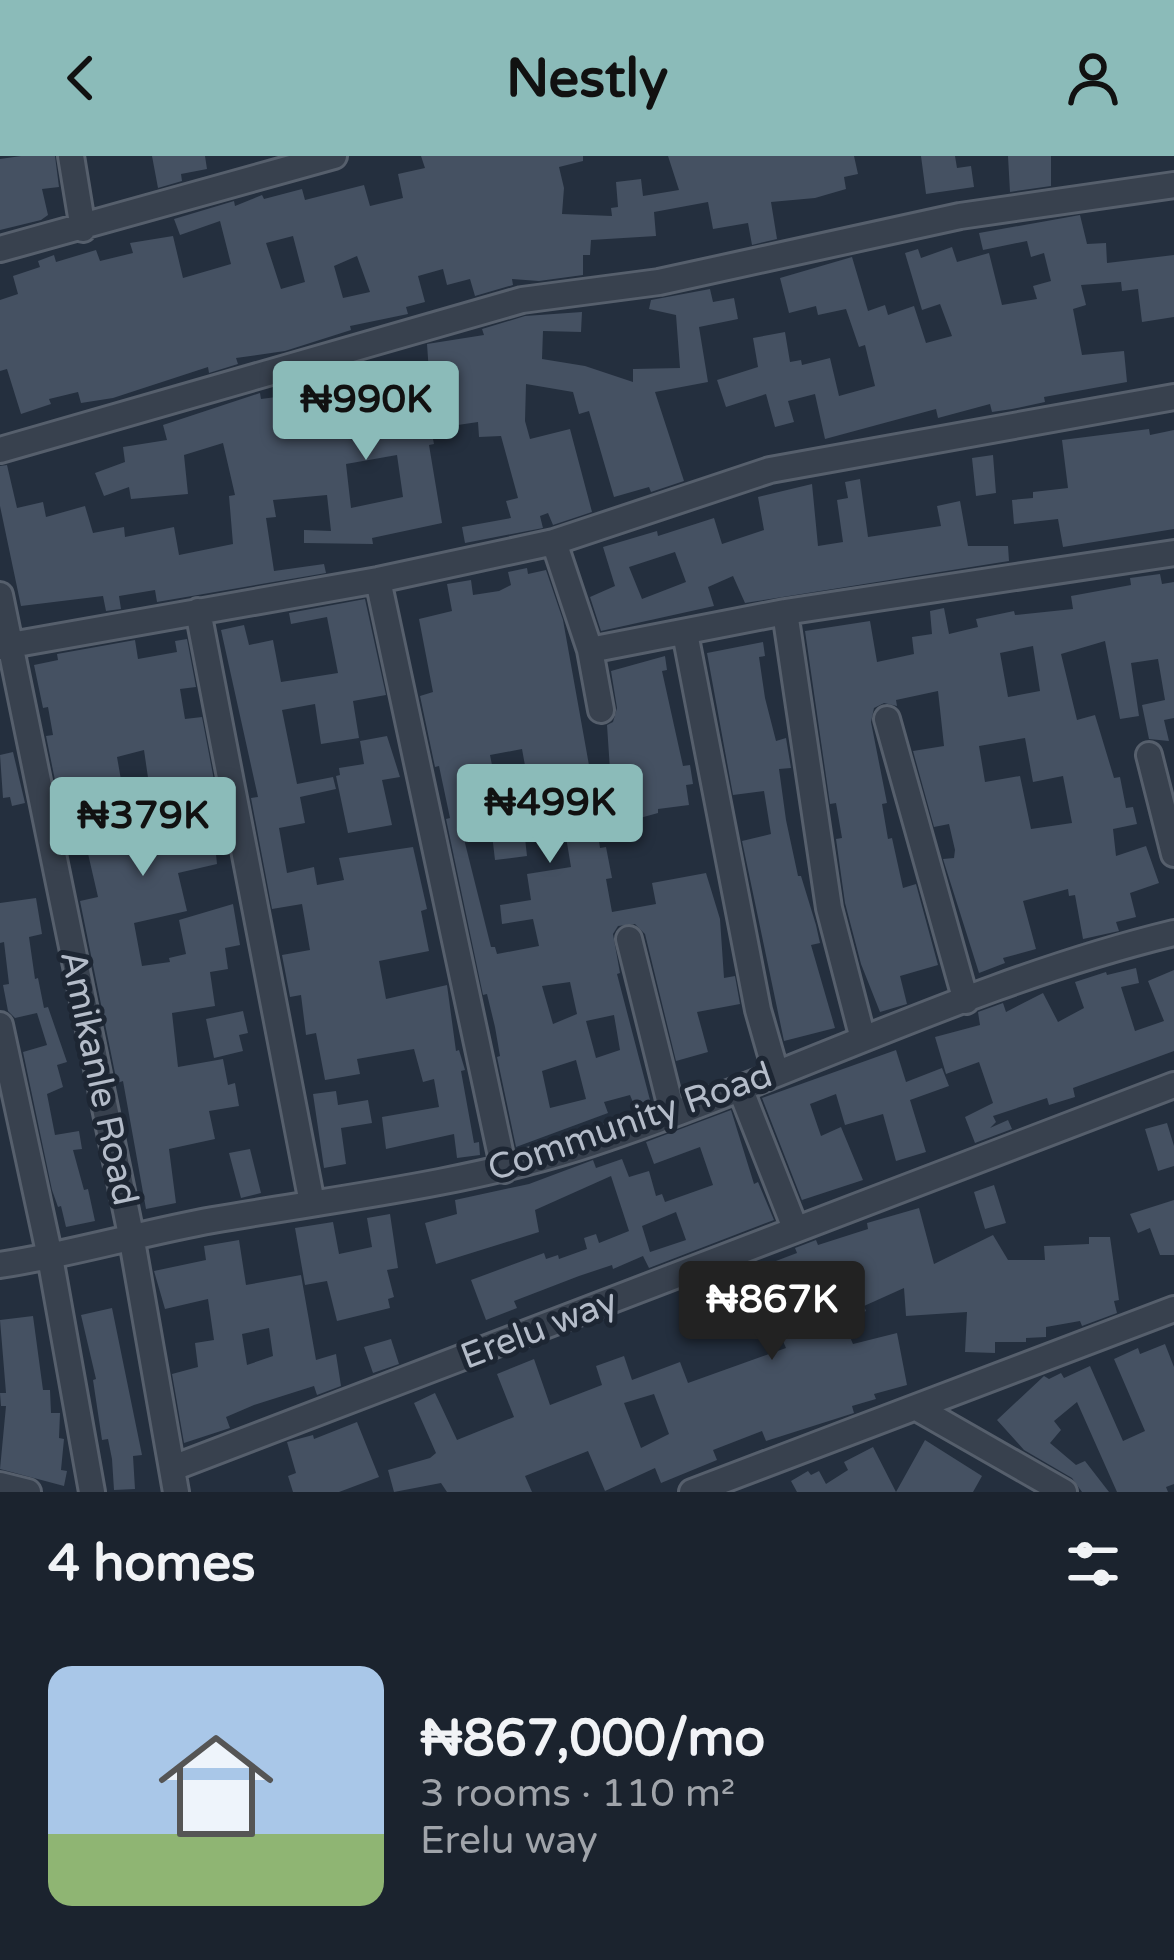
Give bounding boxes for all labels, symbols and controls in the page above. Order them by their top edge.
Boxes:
icon: back [48,45,114,111]
icon: person [1060,45,1126,111]
text: Nestly [506,46,668,111]
pin: ₦990K [282,361,450,463]
text: ₦990K [300,376,432,423]
pin: ₦499K [466,764,634,866]
pin: ₦379K [59,777,227,879]
text: ₦499K [484,779,616,826]
text: ₦379K [77,792,209,839]
street label: Amikanle Road [51,947,147,1209]
street label: Community Road [482,1053,778,1191]
pin: ₦867K [688,1261,856,1363]
text: ₦867K [706,1276,838,1323]
street label: Erelu way [455,1280,623,1378]
icon: filters [1060,1531,1126,1597]
text: 4 homes [48,1533,256,1595]
text: ₦867,000/mo [420,1708,765,1770]
icon: home [144,1714,288,1858]
text: 3 rooms · 110 m² [420,1770,735,1817]
text: Erelu way [420,1817,598,1864]

